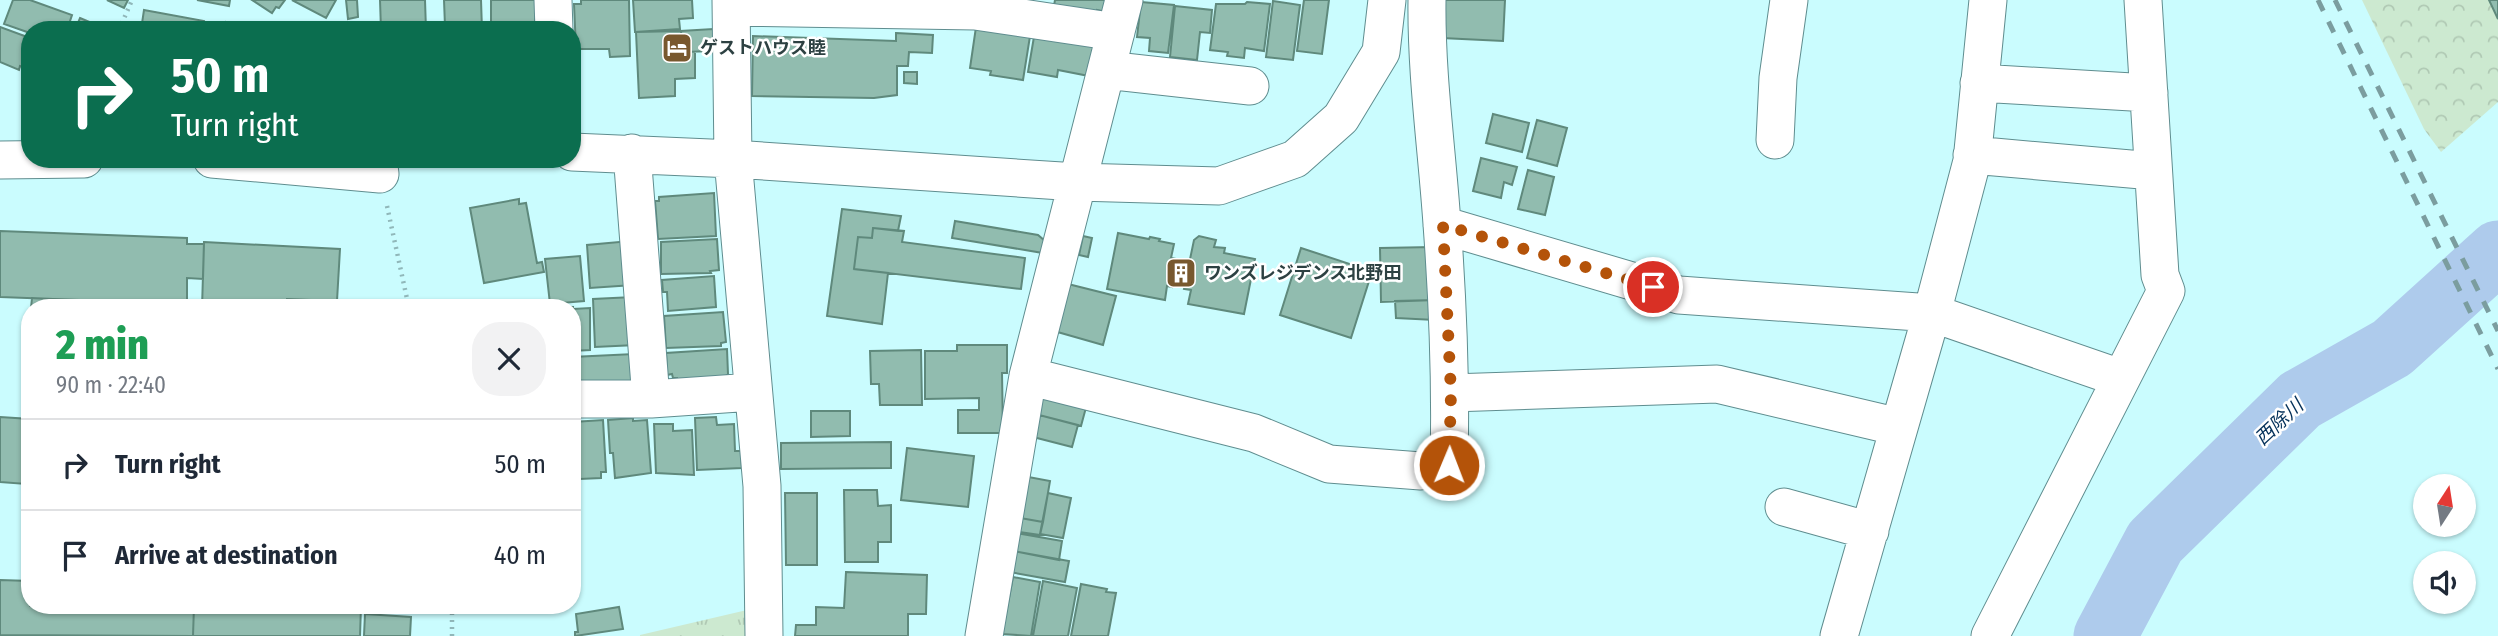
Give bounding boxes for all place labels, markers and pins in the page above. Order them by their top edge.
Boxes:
hotel icon: ゲストハウス睦 [660,31,694,65]
place label: ゲストハウス睦 [700,37,826,59]
building icon: ワンズレジデンス北野田 [1164,256,1198,290]
pin [1623,257,1683,317]
place label: ワンズレジデンス北野田 [1204,262,1401,284]

